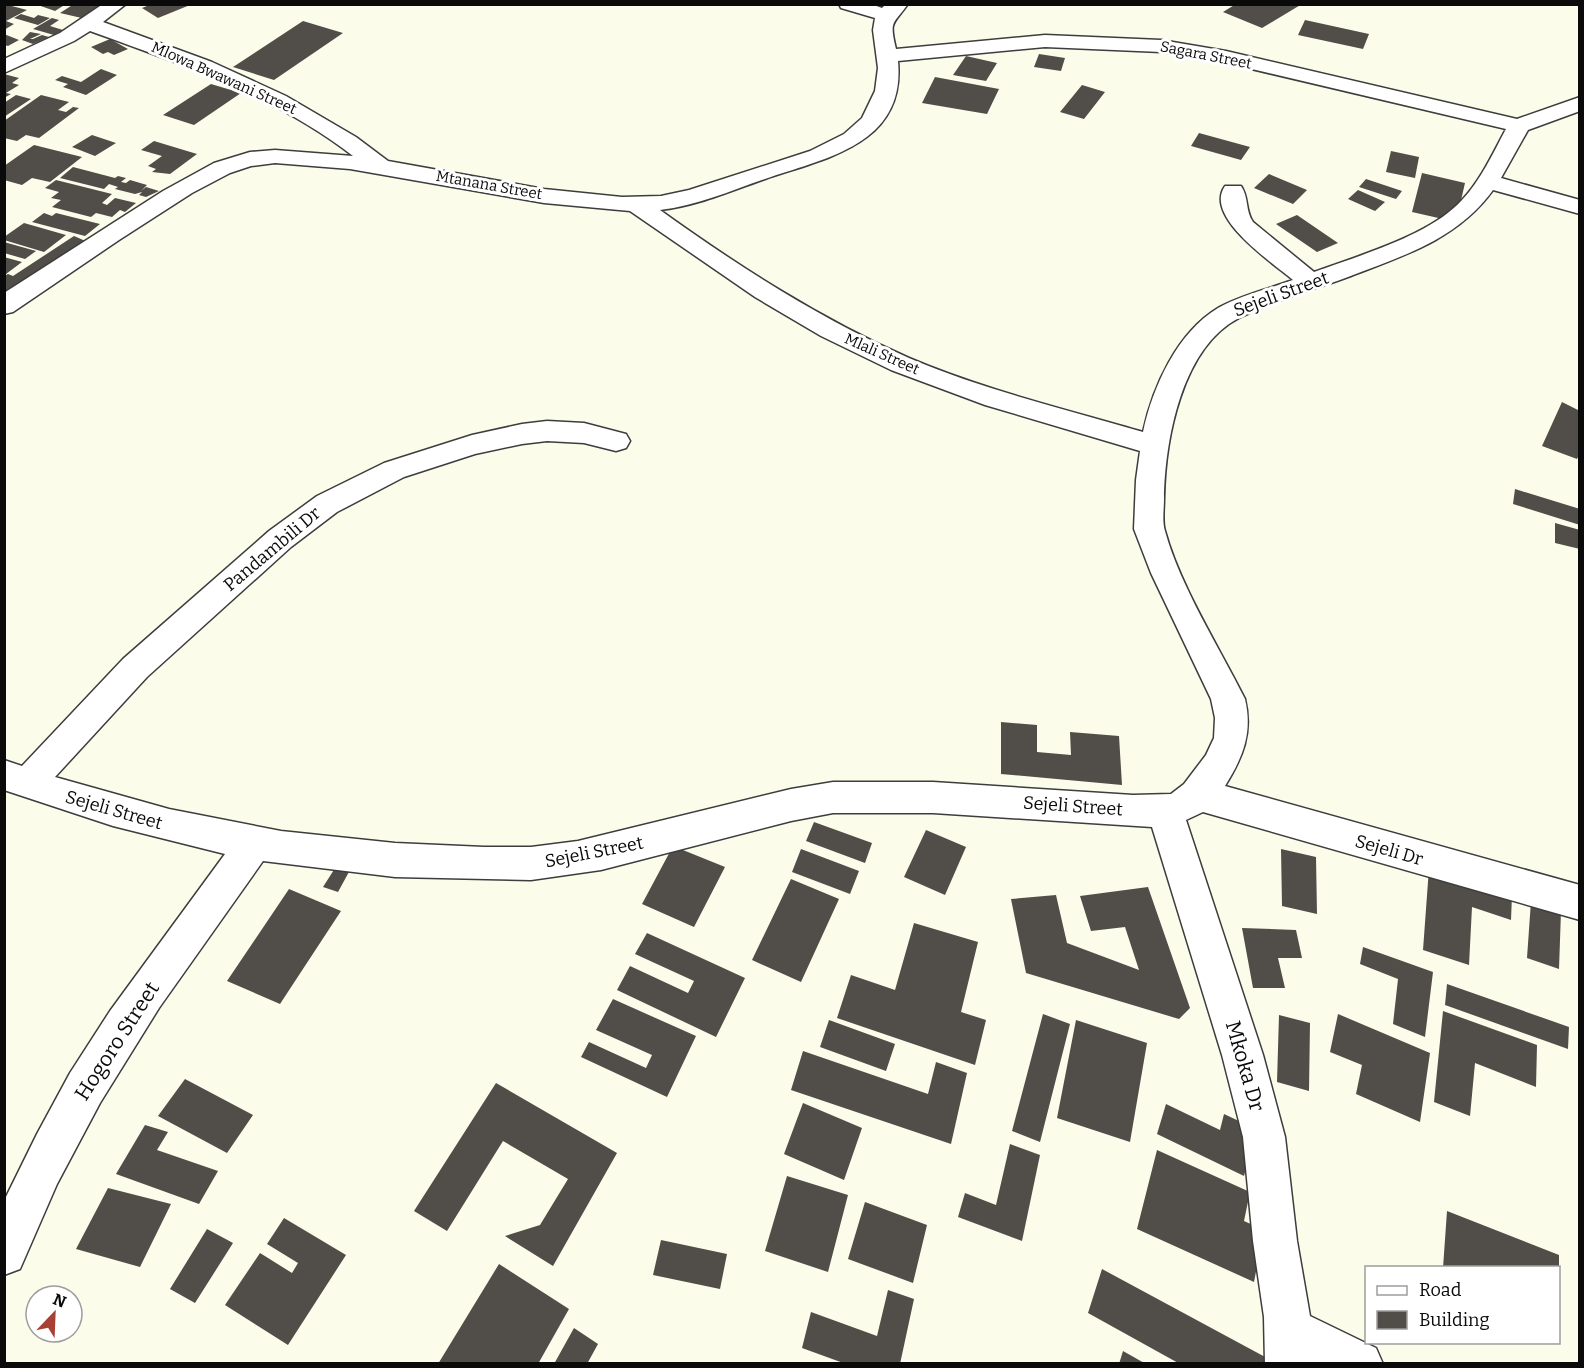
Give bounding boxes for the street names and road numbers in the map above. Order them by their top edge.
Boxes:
street label: Sagara Street [1159,37,1254,73]
street label: Mlowa Bwawani Street [149,38,300,118]
street label: Mtanana Street [434,167,544,203]
street label: Sejeli Street [1230,266,1332,321]
street label: Mlali Street [842,330,923,379]
street label: Pandambili Dr [219,502,325,596]
street label: Sejeli Street [63,786,165,834]
street label: Sejeli Street [1022,792,1124,820]
street label: Sejeli Dr [1353,830,1426,870]
street label: Sejeli Street [543,832,646,872]
street label: Hogoro Street [69,976,165,1105]
street label: Mkoka Dr [1220,1018,1270,1114]

